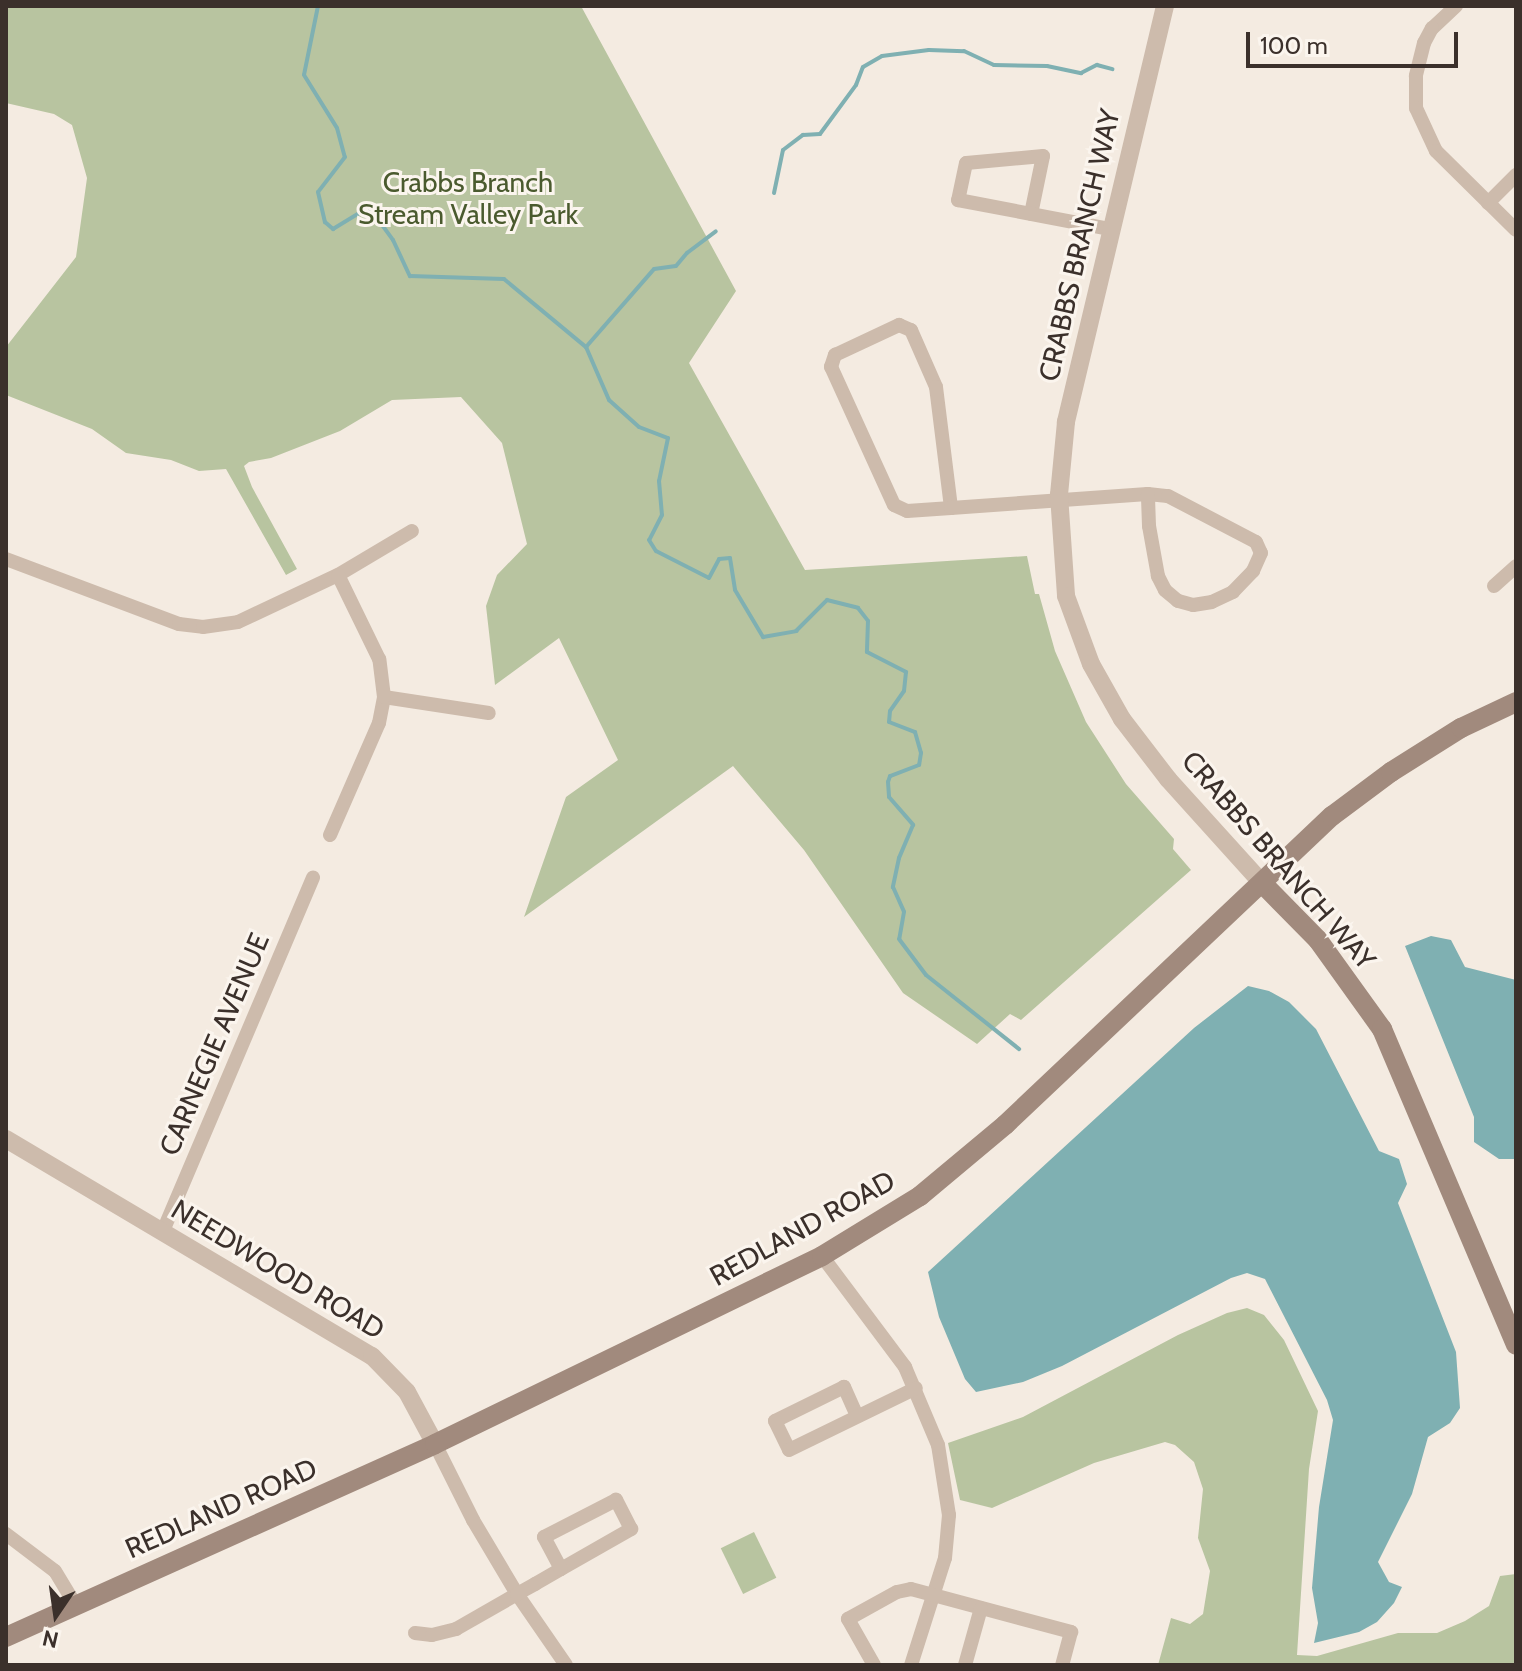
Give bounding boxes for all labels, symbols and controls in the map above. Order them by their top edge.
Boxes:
scale bar [1250,16,1462,66]
text: 100 m [1260,31,1328,60]
street label: CRABBS BRANCH WAY [1031,106,1127,384]
park label: Crabbs Branch Stream Valley Park [358,165,578,231]
street label: CRABBS BRANCH WAY [1175,744,1383,976]
street label: CARNEGIE AVENUE [152,928,276,1160]
street label: REDLAND ROAD [704,1163,900,1293]
street label: NEEDWOOD ROAD [165,1192,391,1346]
street label: REDLAND ROAD [120,1451,322,1565]
north arrow [16,1575,96,1655]
text: N [40,1624,61,1654]

